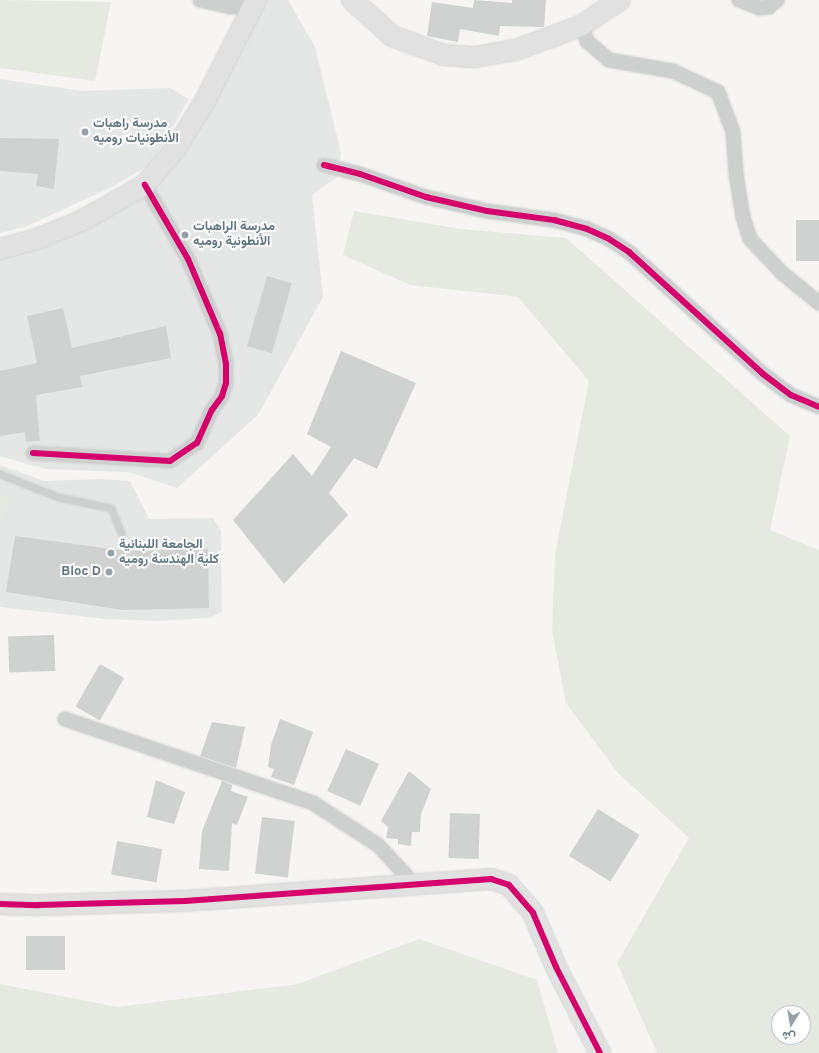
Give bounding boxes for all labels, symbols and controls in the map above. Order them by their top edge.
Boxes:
place label: مدرسة راهبات الأنطونيات روميه [93,117,179,148]
marker: مدرسة راهبات الأنطونيات روميه [80,127,90,137]
place label: مدرسة الراهبات الأنطونية روميه [193,220,275,251]
marker: مدرسة الراهبات الأنطونية روميه [180,230,190,240]
place label: الجامعة اللبنانية كلية الهندسة روميه [119,538,219,569]
marker: الجامعة اللبنانية كلية الهندسة روميه [106,548,116,558]
place label: Bloc D [61,564,101,580]
marker: Bloc D [104,567,114,577]
north arrow [771,1005,811,1045]
text: ش [781,1028,797,1044]

